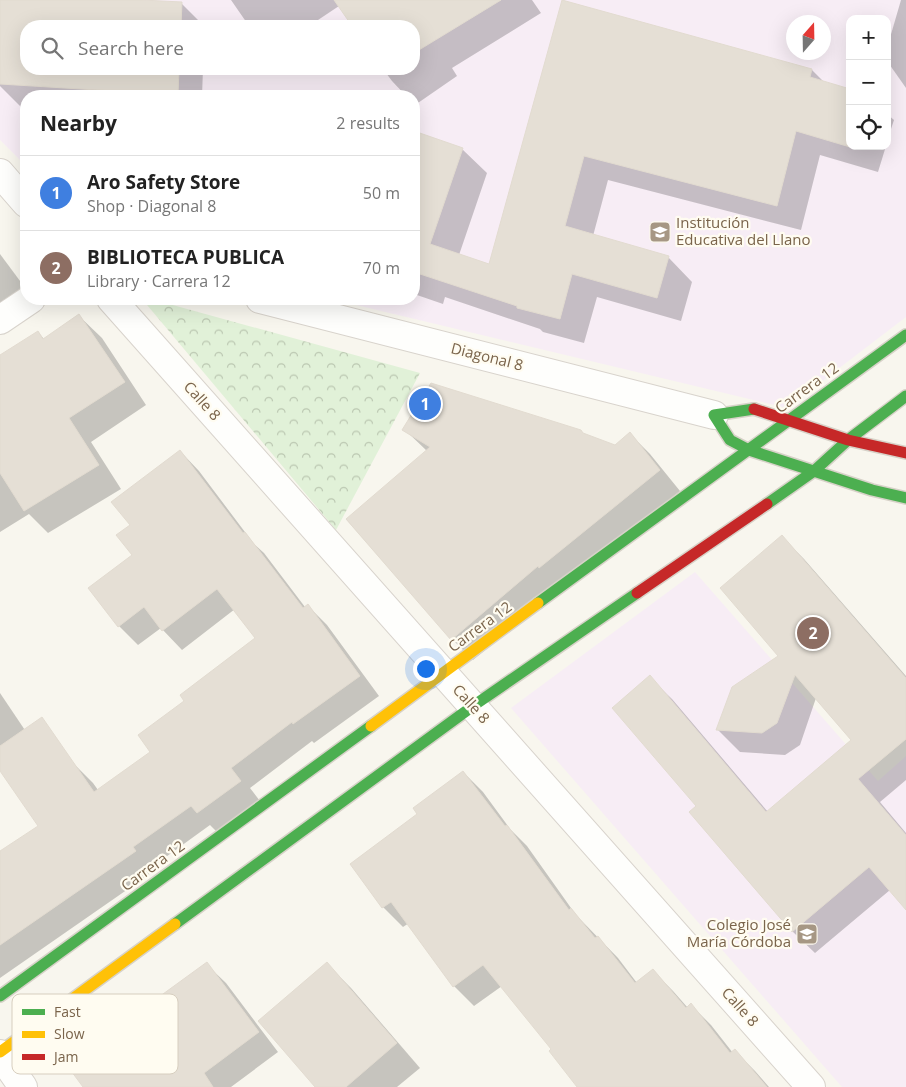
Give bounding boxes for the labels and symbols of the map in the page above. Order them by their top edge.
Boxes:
north arrow [786,15,831,60]
place label: Institución Educativa del Llano [676,212,811,249]
school or university icon: Institución Educativa del Llano [648,220,672,244]
street label: Diagonal 8 [449,337,526,375]
street label: Carrera 12 [771,357,842,417]
street label: Calle 8 [180,376,226,424]
pin: 1 [409,385,441,423]
street label: Carrera 12 [444,596,515,656]
pin: 2 [797,614,829,652]
your location [413,656,439,682]
street label: Calle 8 [449,679,495,727]
street label: Carrera 12 [117,835,188,895]
place label: Colegio José María Córdoba [687,914,791,951]
school or university icon: Colegio José María Córdoba [795,922,819,946]
street label: Calle 8 [718,982,764,1030]
legend [12,994,178,1074]
text: Fast [54,1002,81,1021]
text: Slow [54,1024,85,1043]
text: Jam [52,1047,79,1066]

